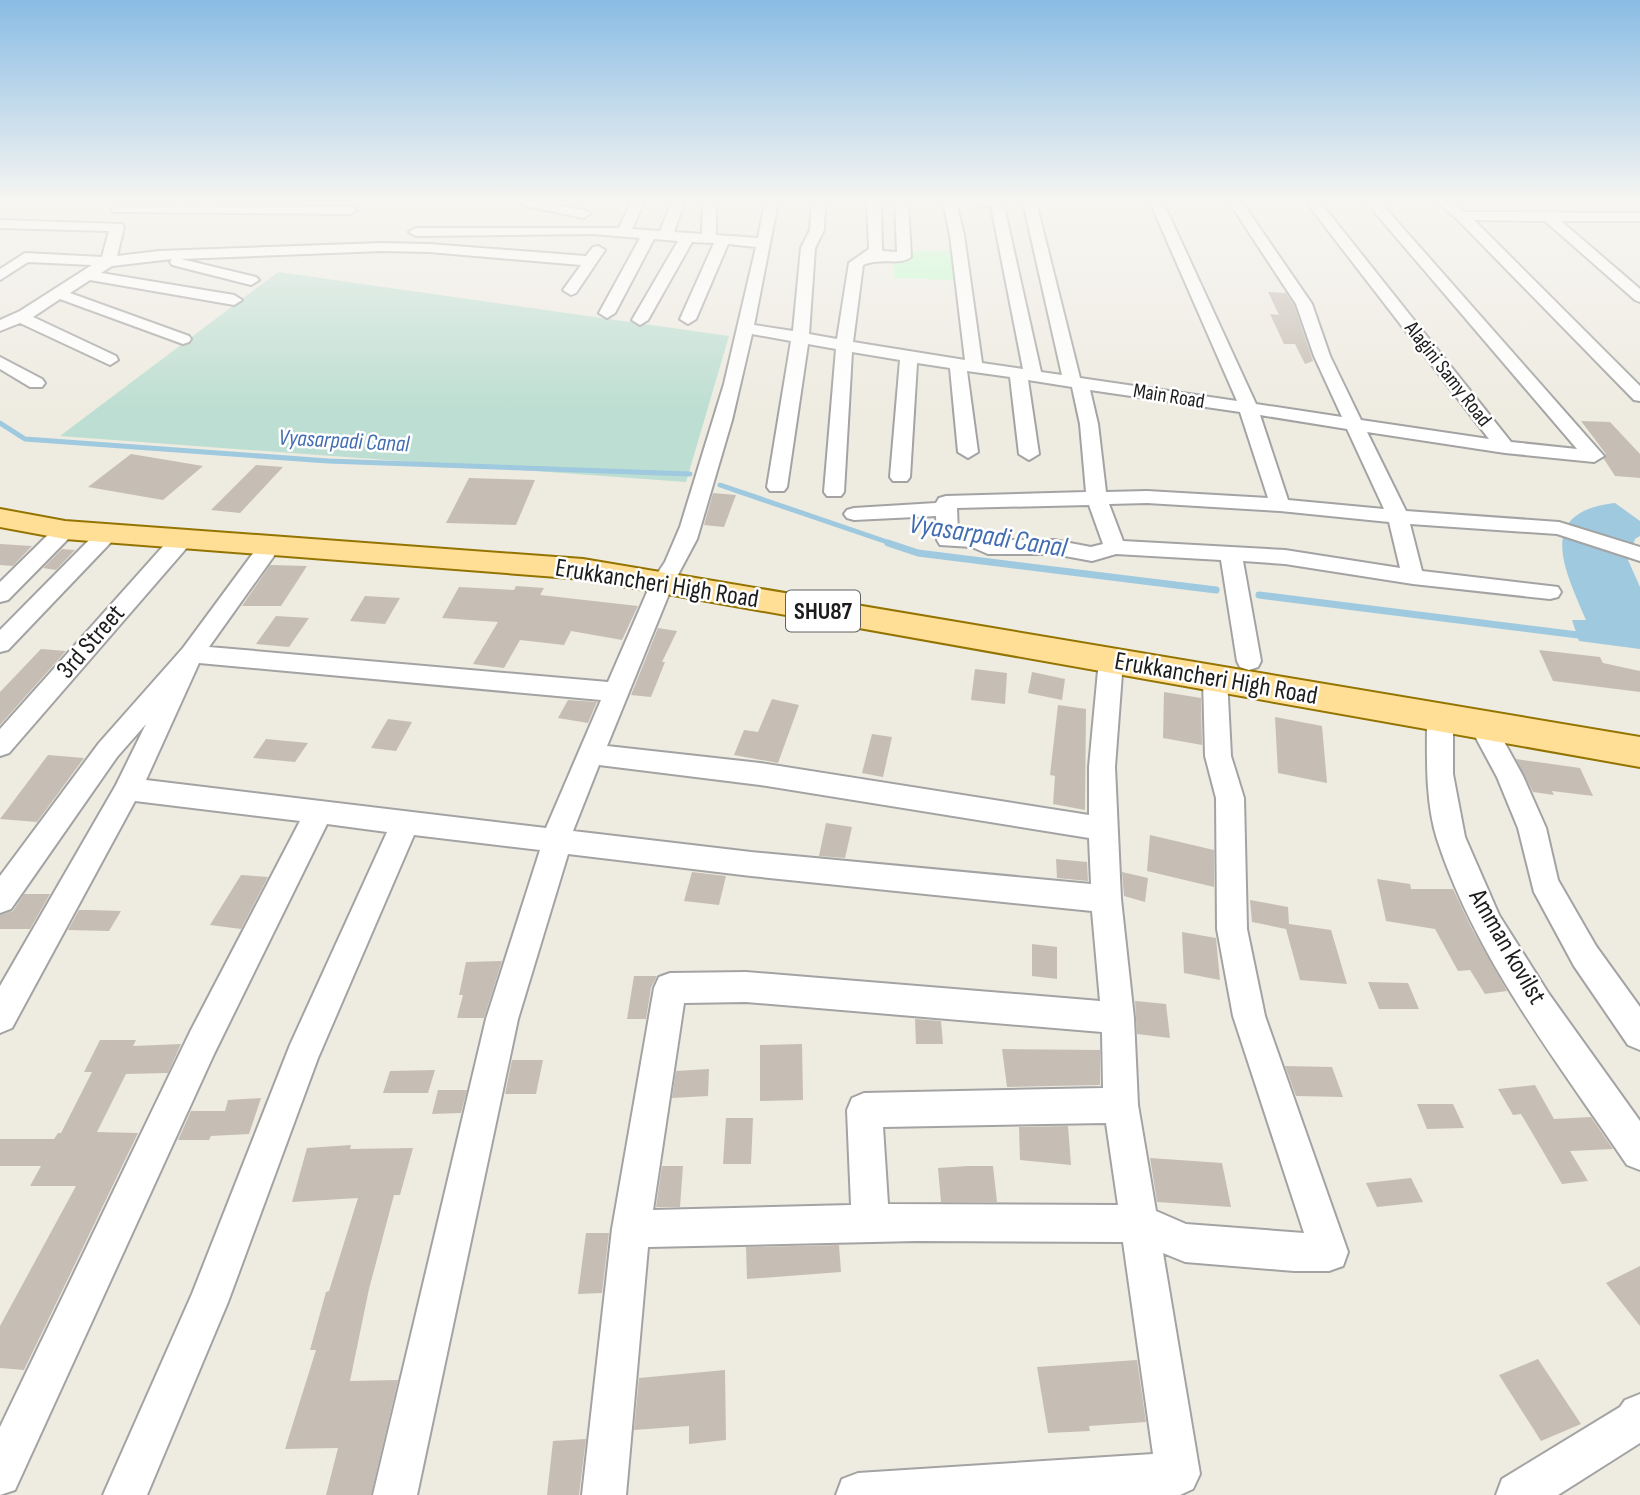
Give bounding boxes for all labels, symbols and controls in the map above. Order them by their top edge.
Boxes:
street label: Alagini Samy Road [1399,316,1497,432]
street label: Main Road [1132,378,1206,414]
water label: Vyasarpadi Canal [278,424,411,458]
water label: Vyasarpadi Canal [907,507,1070,565]
street label: Erukkancheri High Road [553,553,761,615]
road number: SHU87 [786,590,860,632]
street label: 3rd Street [51,599,132,685]
street label: Erukkancheri High Road [1112,646,1320,712]
street label: Amman kovilst [1461,883,1552,1010]

